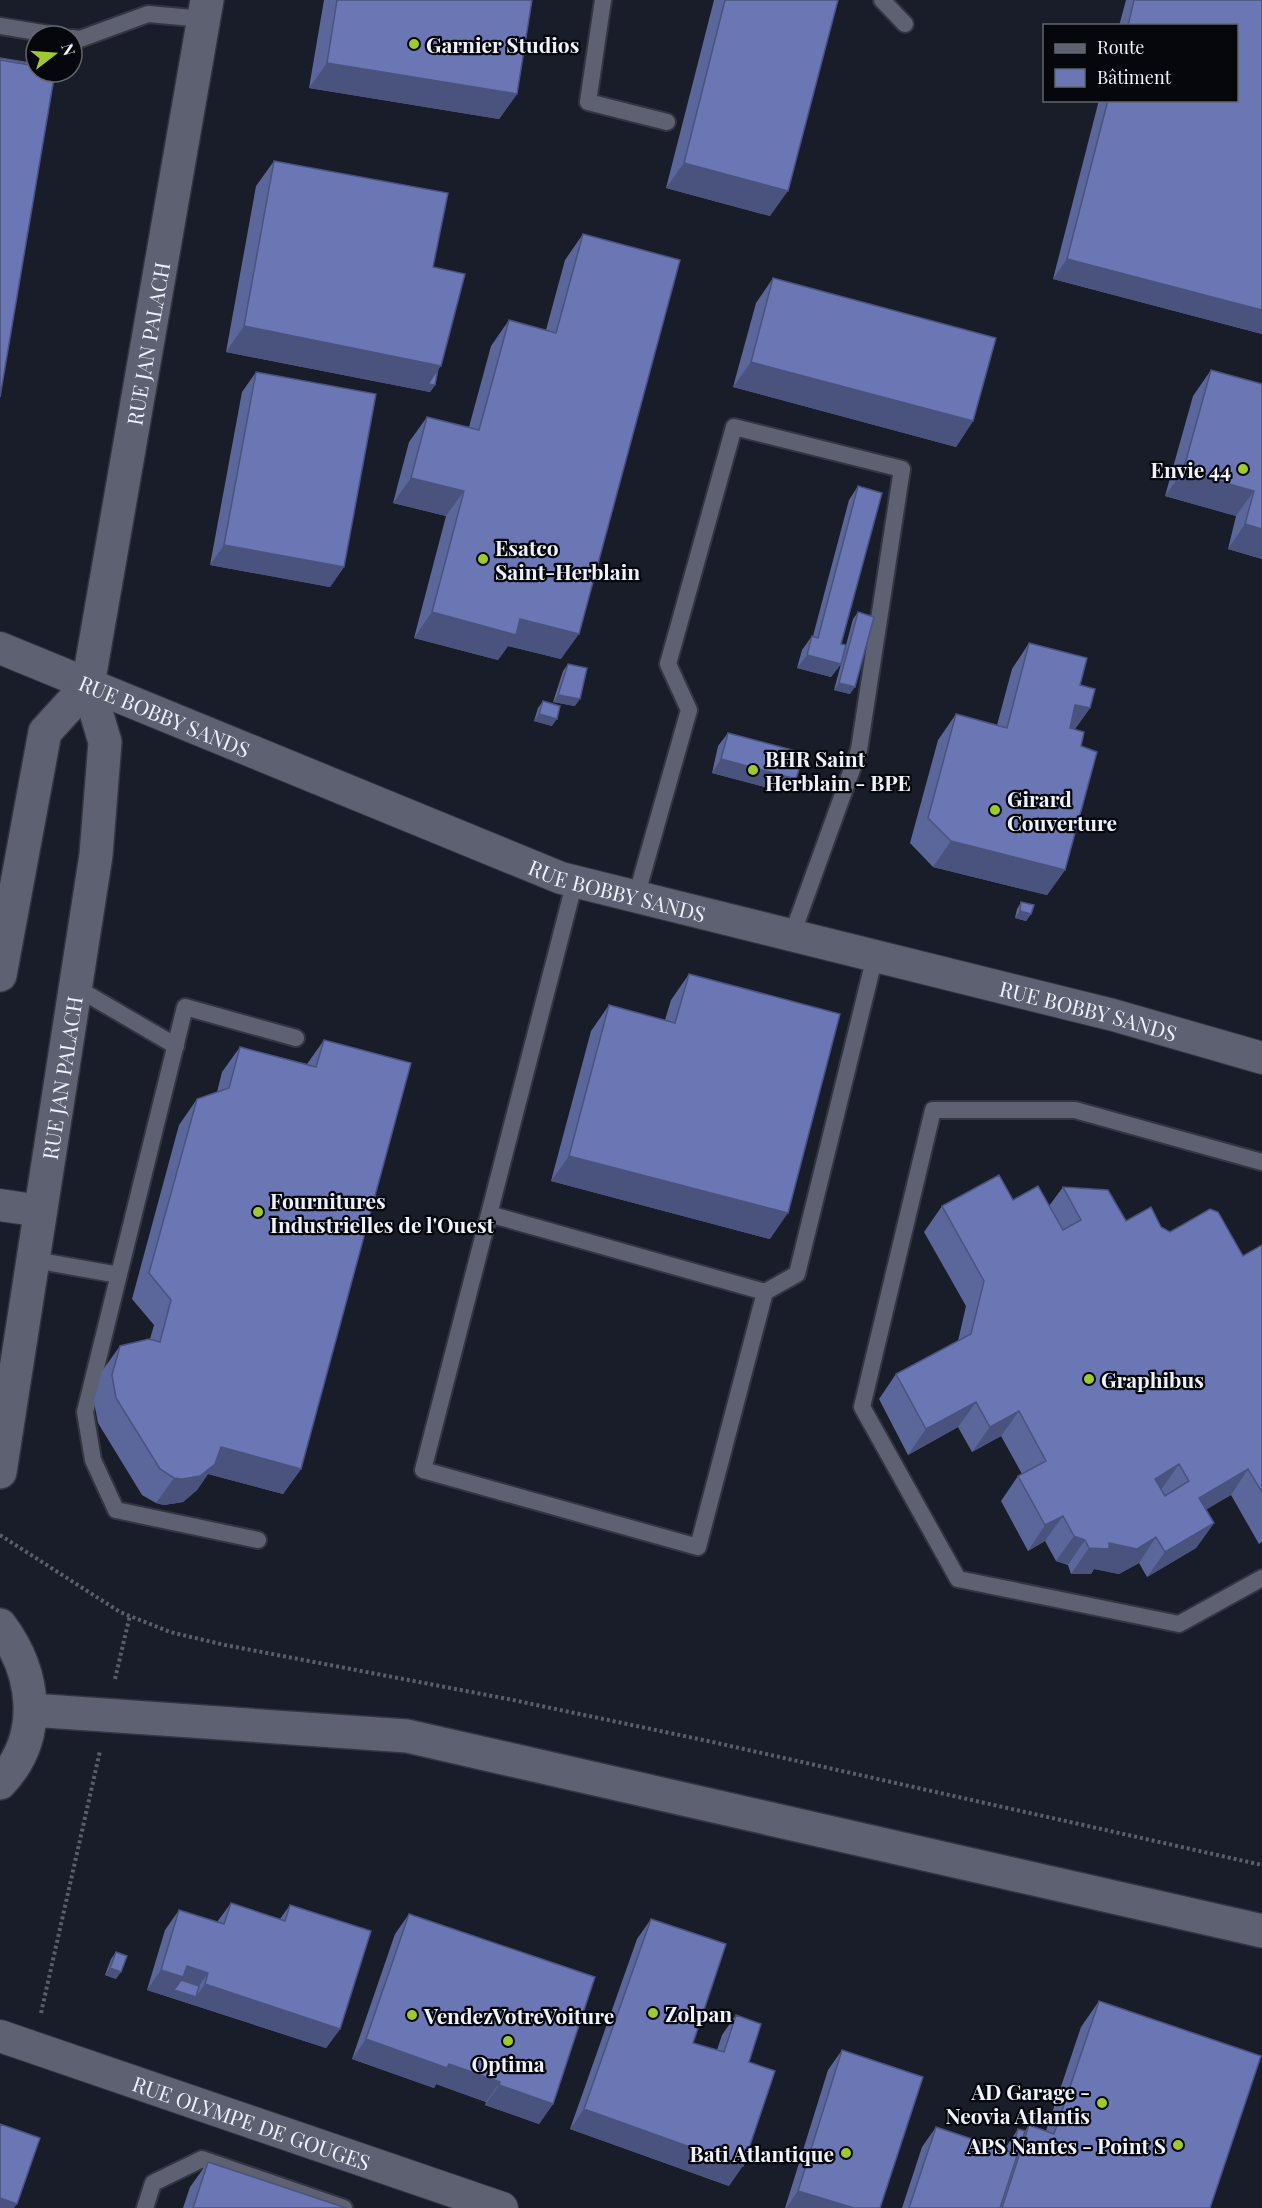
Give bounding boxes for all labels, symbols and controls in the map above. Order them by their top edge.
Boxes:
north arrow [24,24,84,84]
legend [1043,24,1238,102]
place label: Garnier Studios [426,30,579,58]
text: Route [1097,35,1144,59]
marker: Garnier Studios [407,37,421,51]
text: N [57,41,81,58]
text: Bâtiment [1097,65,1172,89]
street label: RUE JAN PALACH [119,259,175,427]
place label: Envie 44 [1151,455,1231,483]
marker: Envie 44 [1236,462,1250,476]
place label: Esatco Saint-Herblain [495,533,640,585]
marker: Esatco Saint-Herblain [476,552,490,566]
street label: RUE BOBBY SANDS [75,668,254,763]
place label: BHR Saint Herblain - BPE [765,744,911,796]
marker: BHR Saint Herblain - BPE [746,763,760,777]
place label: Girard Couverture [1007,784,1117,836]
marker: Girard Couverture [988,803,1002,817]
street label: RUE BOBBY SANDS [525,852,709,927]
street label: RUE BOBBY SANDS [997,973,1180,1047]
street label: RUE JAN PALACH [35,994,88,1162]
place label: Fournitures Industrielles de l'Ouest [270,1186,495,1238]
marker: Fournitures Industrielles de l'Ouest [251,1205,265,1219]
place label: Graphibus [1101,1365,1204,1393]
marker: Graphibus [1082,1372,1096,1386]
place label: Zolpan [665,1999,732,2027]
place label: VendezVotreVoiture [423,2001,614,2029]
marker: Zolpan [646,2006,660,2020]
marker: VendezVotreVoiture [405,2008,419,2022]
marker: Optima [501,2034,515,2048]
place label: Optima [471,2049,545,2077]
street label: RUE OLYMPE DE GOUGES [129,2069,374,2176]
place label: AD Garage - Neovia Atlantis [946,2077,1090,2129]
marker: AD Garage - Neovia Atlantis [1095,2096,1109,2110]
place label: APS Nantes - Point S [966,2131,1166,2159]
marker: APS Nantes - Point S [1171,2138,1185,2152]
place label: Bati Atlantique [690,2139,834,2167]
marker: Bati Atlantique [839,2146,853,2160]

